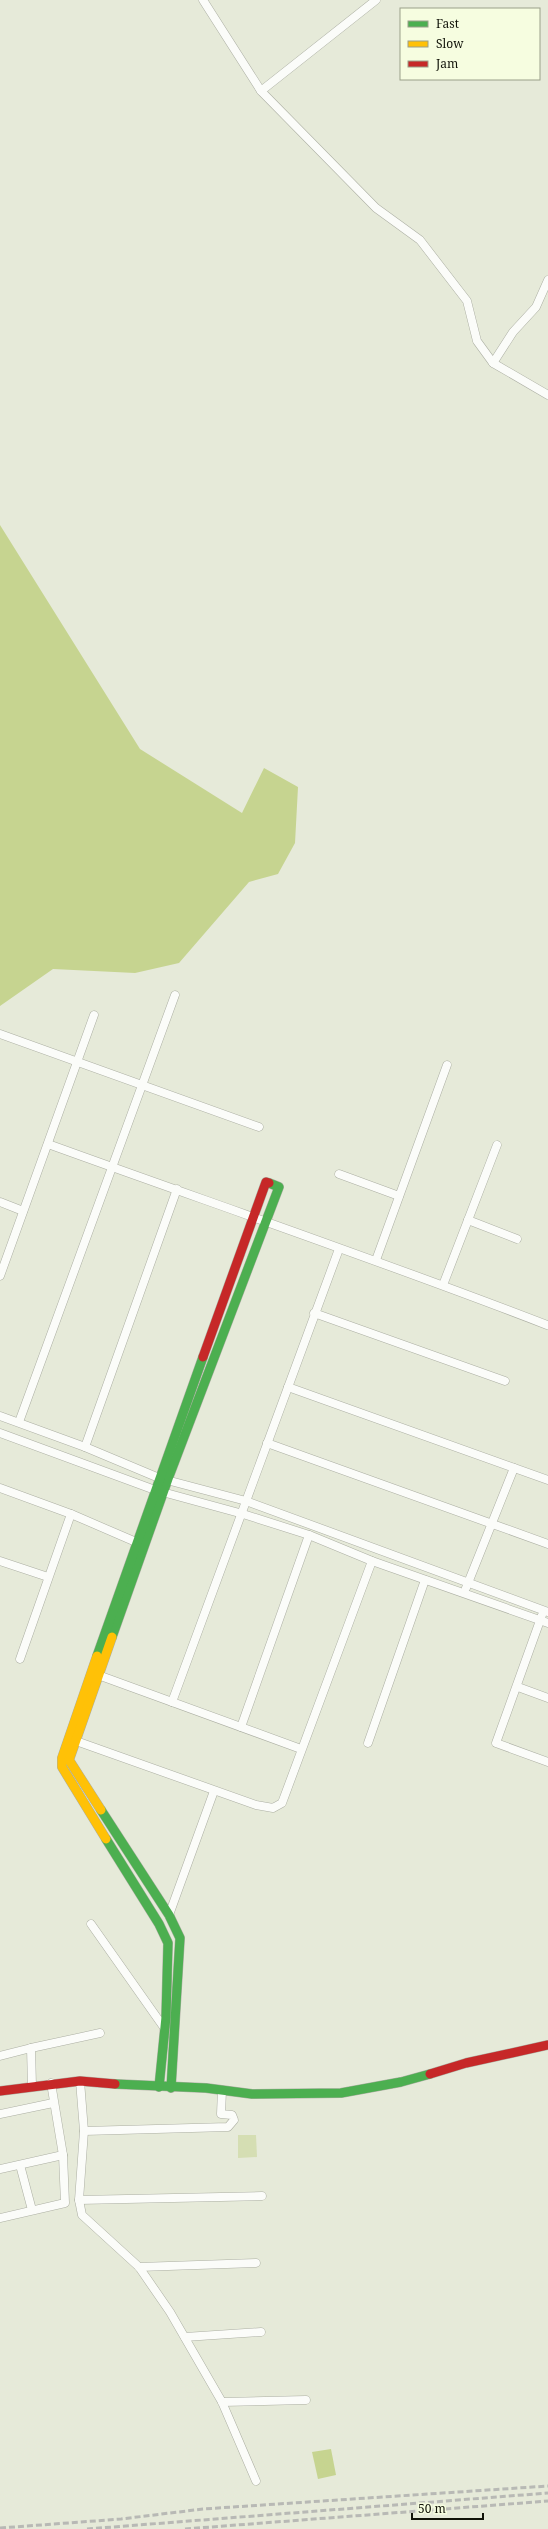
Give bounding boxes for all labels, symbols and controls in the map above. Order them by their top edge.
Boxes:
legend [400,8,540,80]
text: Fast [436,15,459,32]
text: Slow [436,35,464,52]
text: Jam [435,55,458,72]
scale bar [412,2495,483,2521]
text: 50 m [418,2500,446,2517]

